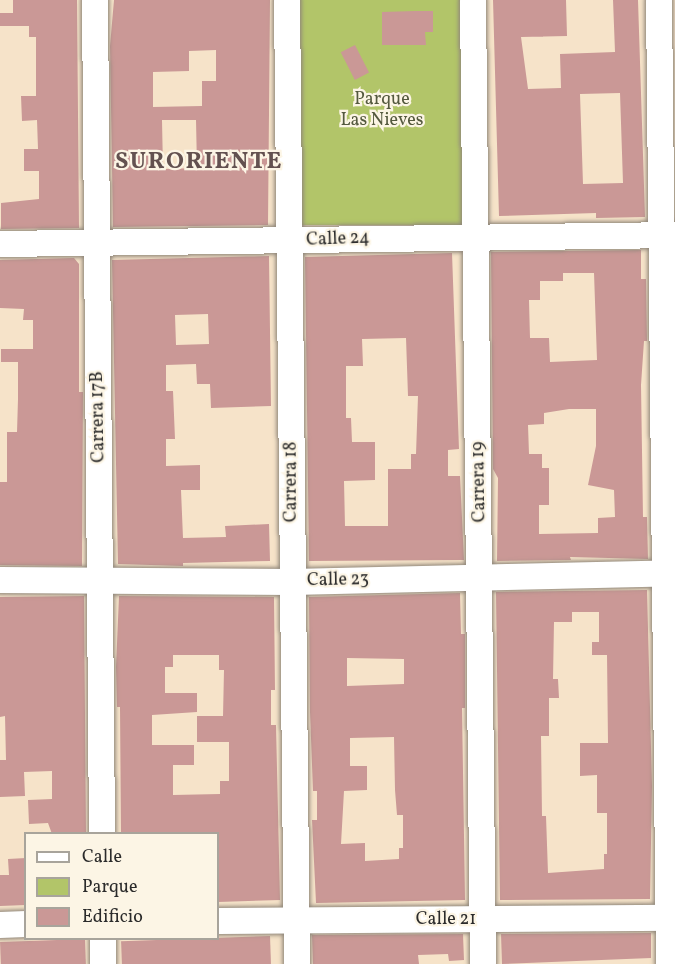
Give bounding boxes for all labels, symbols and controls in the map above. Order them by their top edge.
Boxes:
park label: Parque Las Nieves [340,90,424,132]
district label: SURORIENTE [115,149,283,177]
street label: Calle 24 [306,228,370,252]
street label: Carrera 17B [87,371,111,463]
street label: Carrera 19 [468,441,492,523]
street label: Carrera 18 [281,442,303,522]
street label: Calle 23 [307,570,369,592]
legend [24,832,219,940]
text: Calle [82,845,122,870]
text: Parque [82,875,137,900]
text: Edificio [82,905,143,930]
street label: Calle 21 [416,909,476,931]

